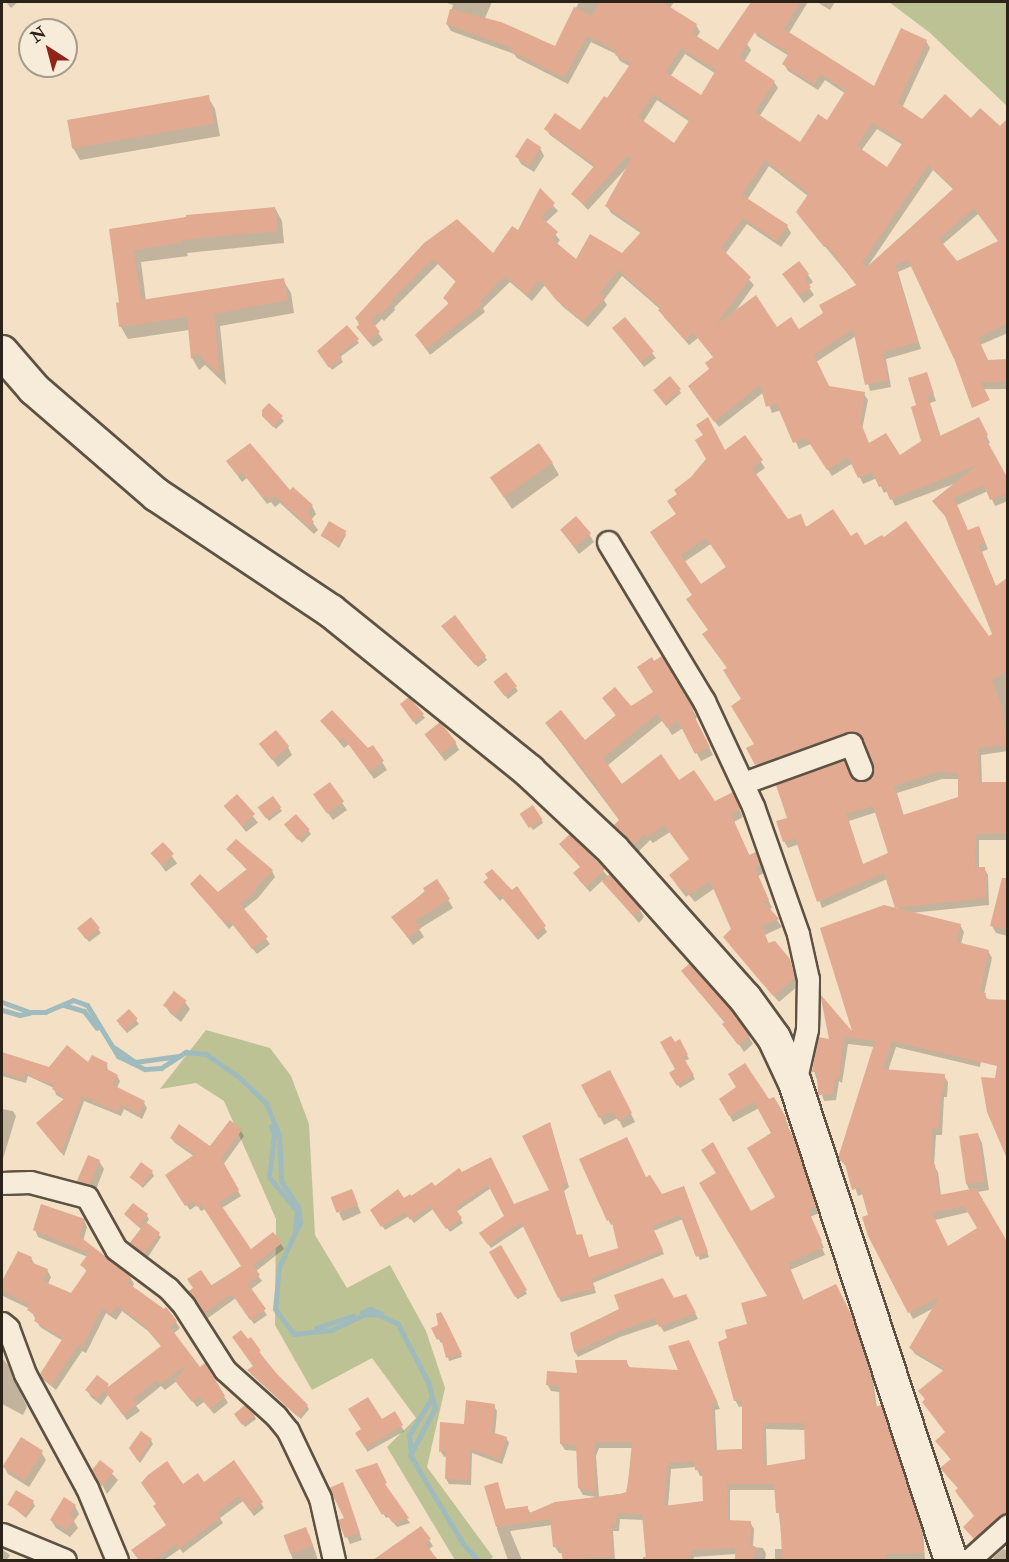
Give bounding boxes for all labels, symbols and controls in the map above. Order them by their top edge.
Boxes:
north arrow [18,18,78,78]
text: N [27,23,50,47]

